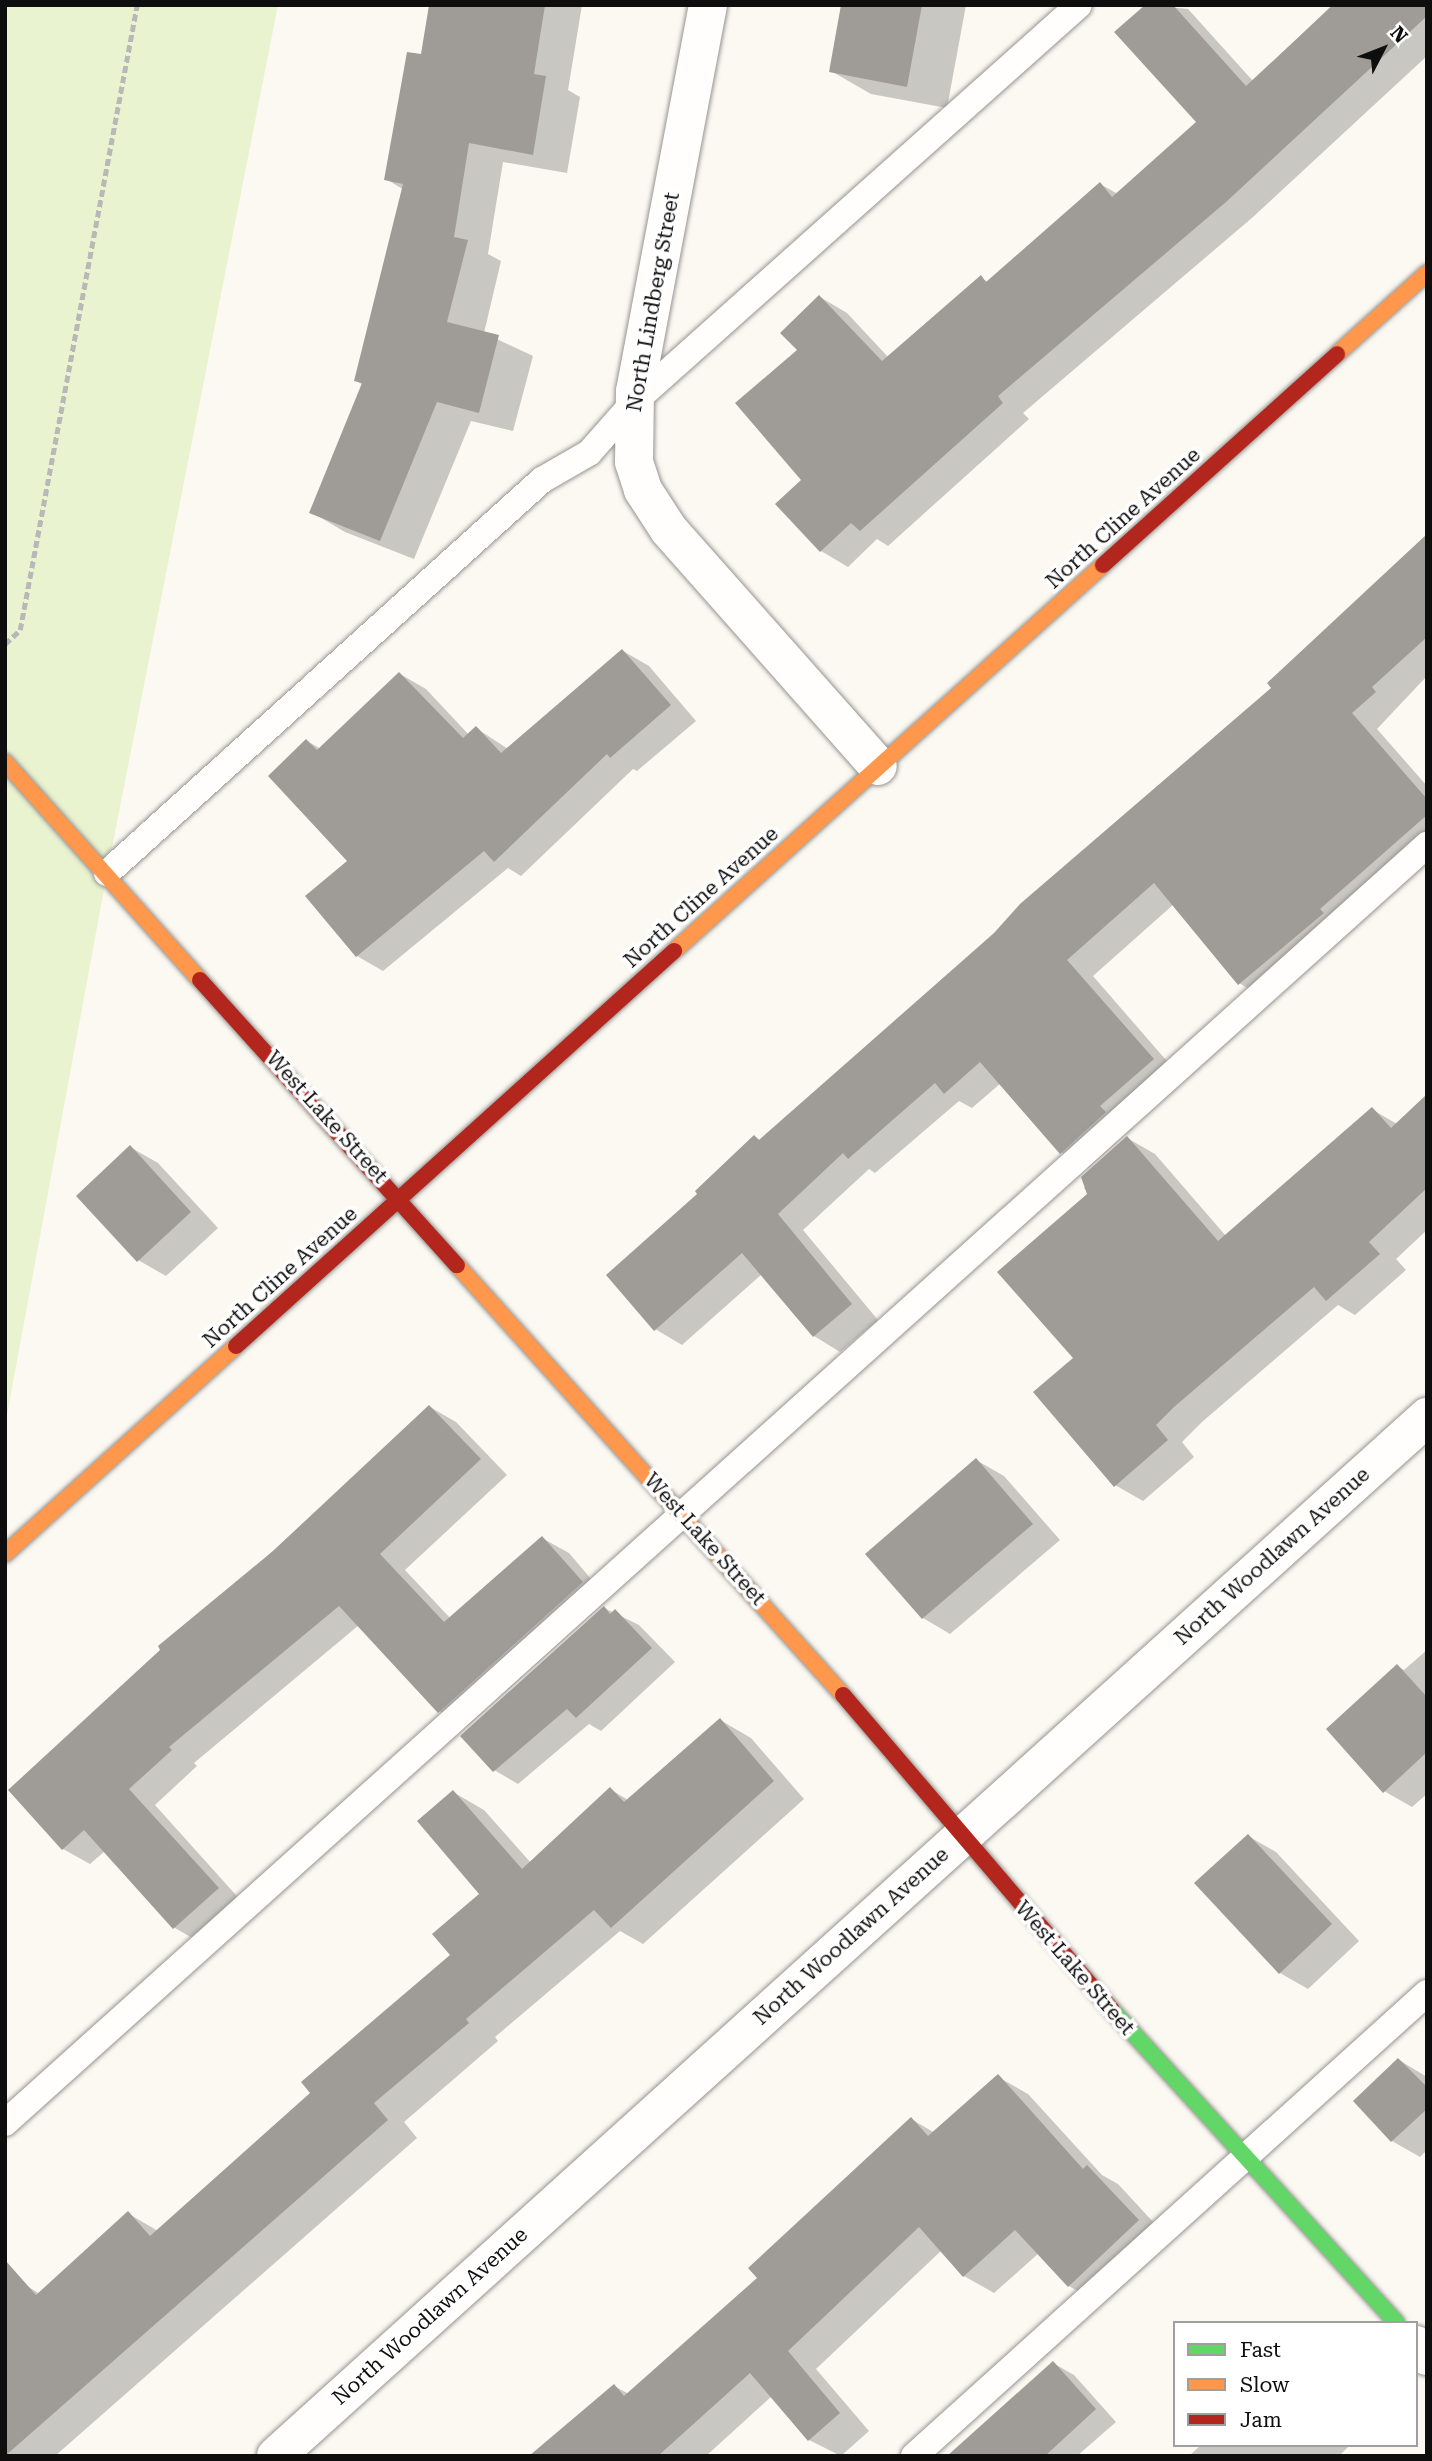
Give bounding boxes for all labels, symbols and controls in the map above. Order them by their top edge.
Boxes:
north arrow [1348,14,1418,84]
text: N [1386,21,1412,48]
street label: North Lindberg Street [621,190,685,414]
street label: North Cline Avenue [1041,442,1205,594]
street label: North Cline Avenue [619,821,783,973]
street label: West Lake Street [261,1046,393,1188]
street label: North Cline Avenue [198,1201,362,1353]
street label: North Woodlawn Avenue [1169,1462,1375,1650]
street label: West Lake Street [639,1468,771,1610]
street label: North Woodlawn Avenue [748,1842,954,2030]
street label: West Lake Street [1010,1896,1140,2040]
street label: North Woodlawn Avenue [327,2222,533,2410]
legend [1173,2321,1418,2447]
text: Fast [1240,2338,1281,2362]
text: Slow [1240,2373,1289,2397]
text: Jam [1240,2408,1282,2432]

